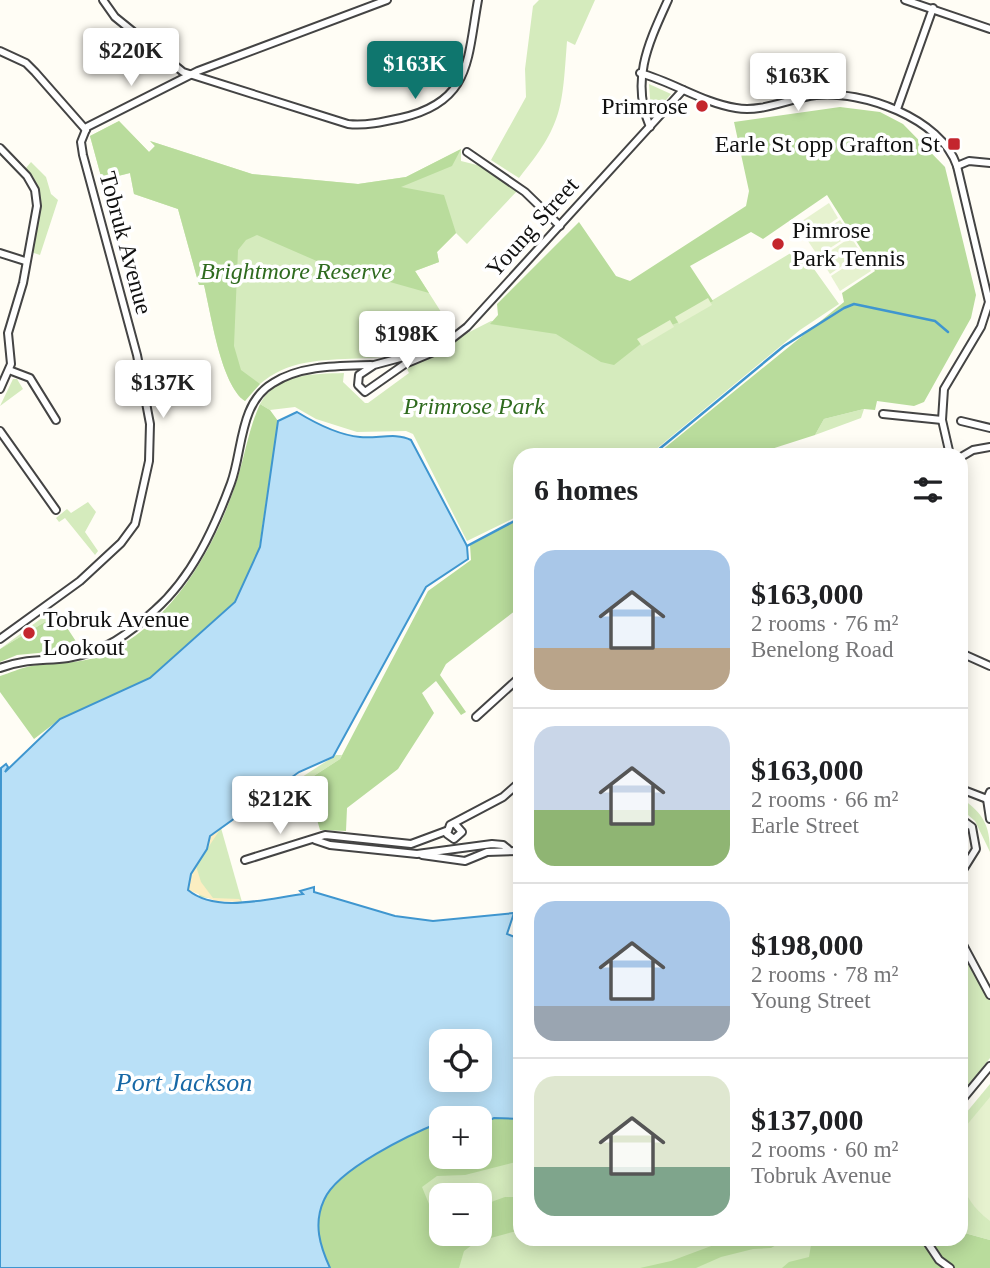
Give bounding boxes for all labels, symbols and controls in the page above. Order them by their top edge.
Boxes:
pin: $220K [82,28,180,88]
text: $220K [99,38,163,63]
pin: $163K [366,42,464,101]
text: $163K [383,51,447,76]
pin: $163K [749,54,847,113]
text: $163K [766,63,830,88]
place label: Primrose [601,93,688,119]
marker: Primrose [694,98,710,114]
place label: Earle St opp Grafton St [715,131,940,157]
marker: Earle St opp Grafton St [946,136,962,152]
street label: Tobruk Avenue [94,169,158,317]
street label: Young Street [481,172,584,282]
place label: Pimrose Park Tennis [792,217,905,271]
marker: Pimrose Park Tennis [770,236,786,252]
park label: Brightmore Reserve [200,258,392,284]
pin: $198K [358,312,456,371]
text: $198K [375,321,439,346]
pin: $137K [114,360,212,420]
text: $137K [131,370,195,395]
park label: Primrose Park [402,393,545,419]
icon: filters [909,471,947,509]
text: 6 homes [534,473,638,506]
text: $163,000 [751,577,864,610]
icon: home [590,578,674,662]
place label: Tobruk Avenue Lookout [43,606,190,660]
text: 2 rooms · 76 m² [751,611,898,636]
marker: Tobruk Avenue Lookout [21,625,37,641]
text: Benelong Road [751,637,893,662]
text: $163,000 [751,753,864,786]
icon: home [590,754,674,838]
pin: $212K [231,776,329,836]
text: $212K [248,786,312,811]
text: 2 rooms · 66 m² [751,787,898,812]
text: Earle Street [751,813,859,838]
text: $198,000 [751,928,864,961]
icon: home [590,929,674,1013]
text: 2 rooms · 78 m² [751,962,898,987]
text: Young Street [751,988,871,1013]
map controls [429,1029,492,1246]
button: locate [429,1029,492,1092]
water label: Port Jackson [115,1068,252,1097]
text: $137,000 [751,1103,864,1136]
icon: home [590,1104,674,1188]
button: + [429,1106,492,1169]
text: 2 rooms · 60 m² [751,1137,898,1162]
text: Tobruk Avenue [751,1163,891,1188]
button: − [429,1183,492,1246]

